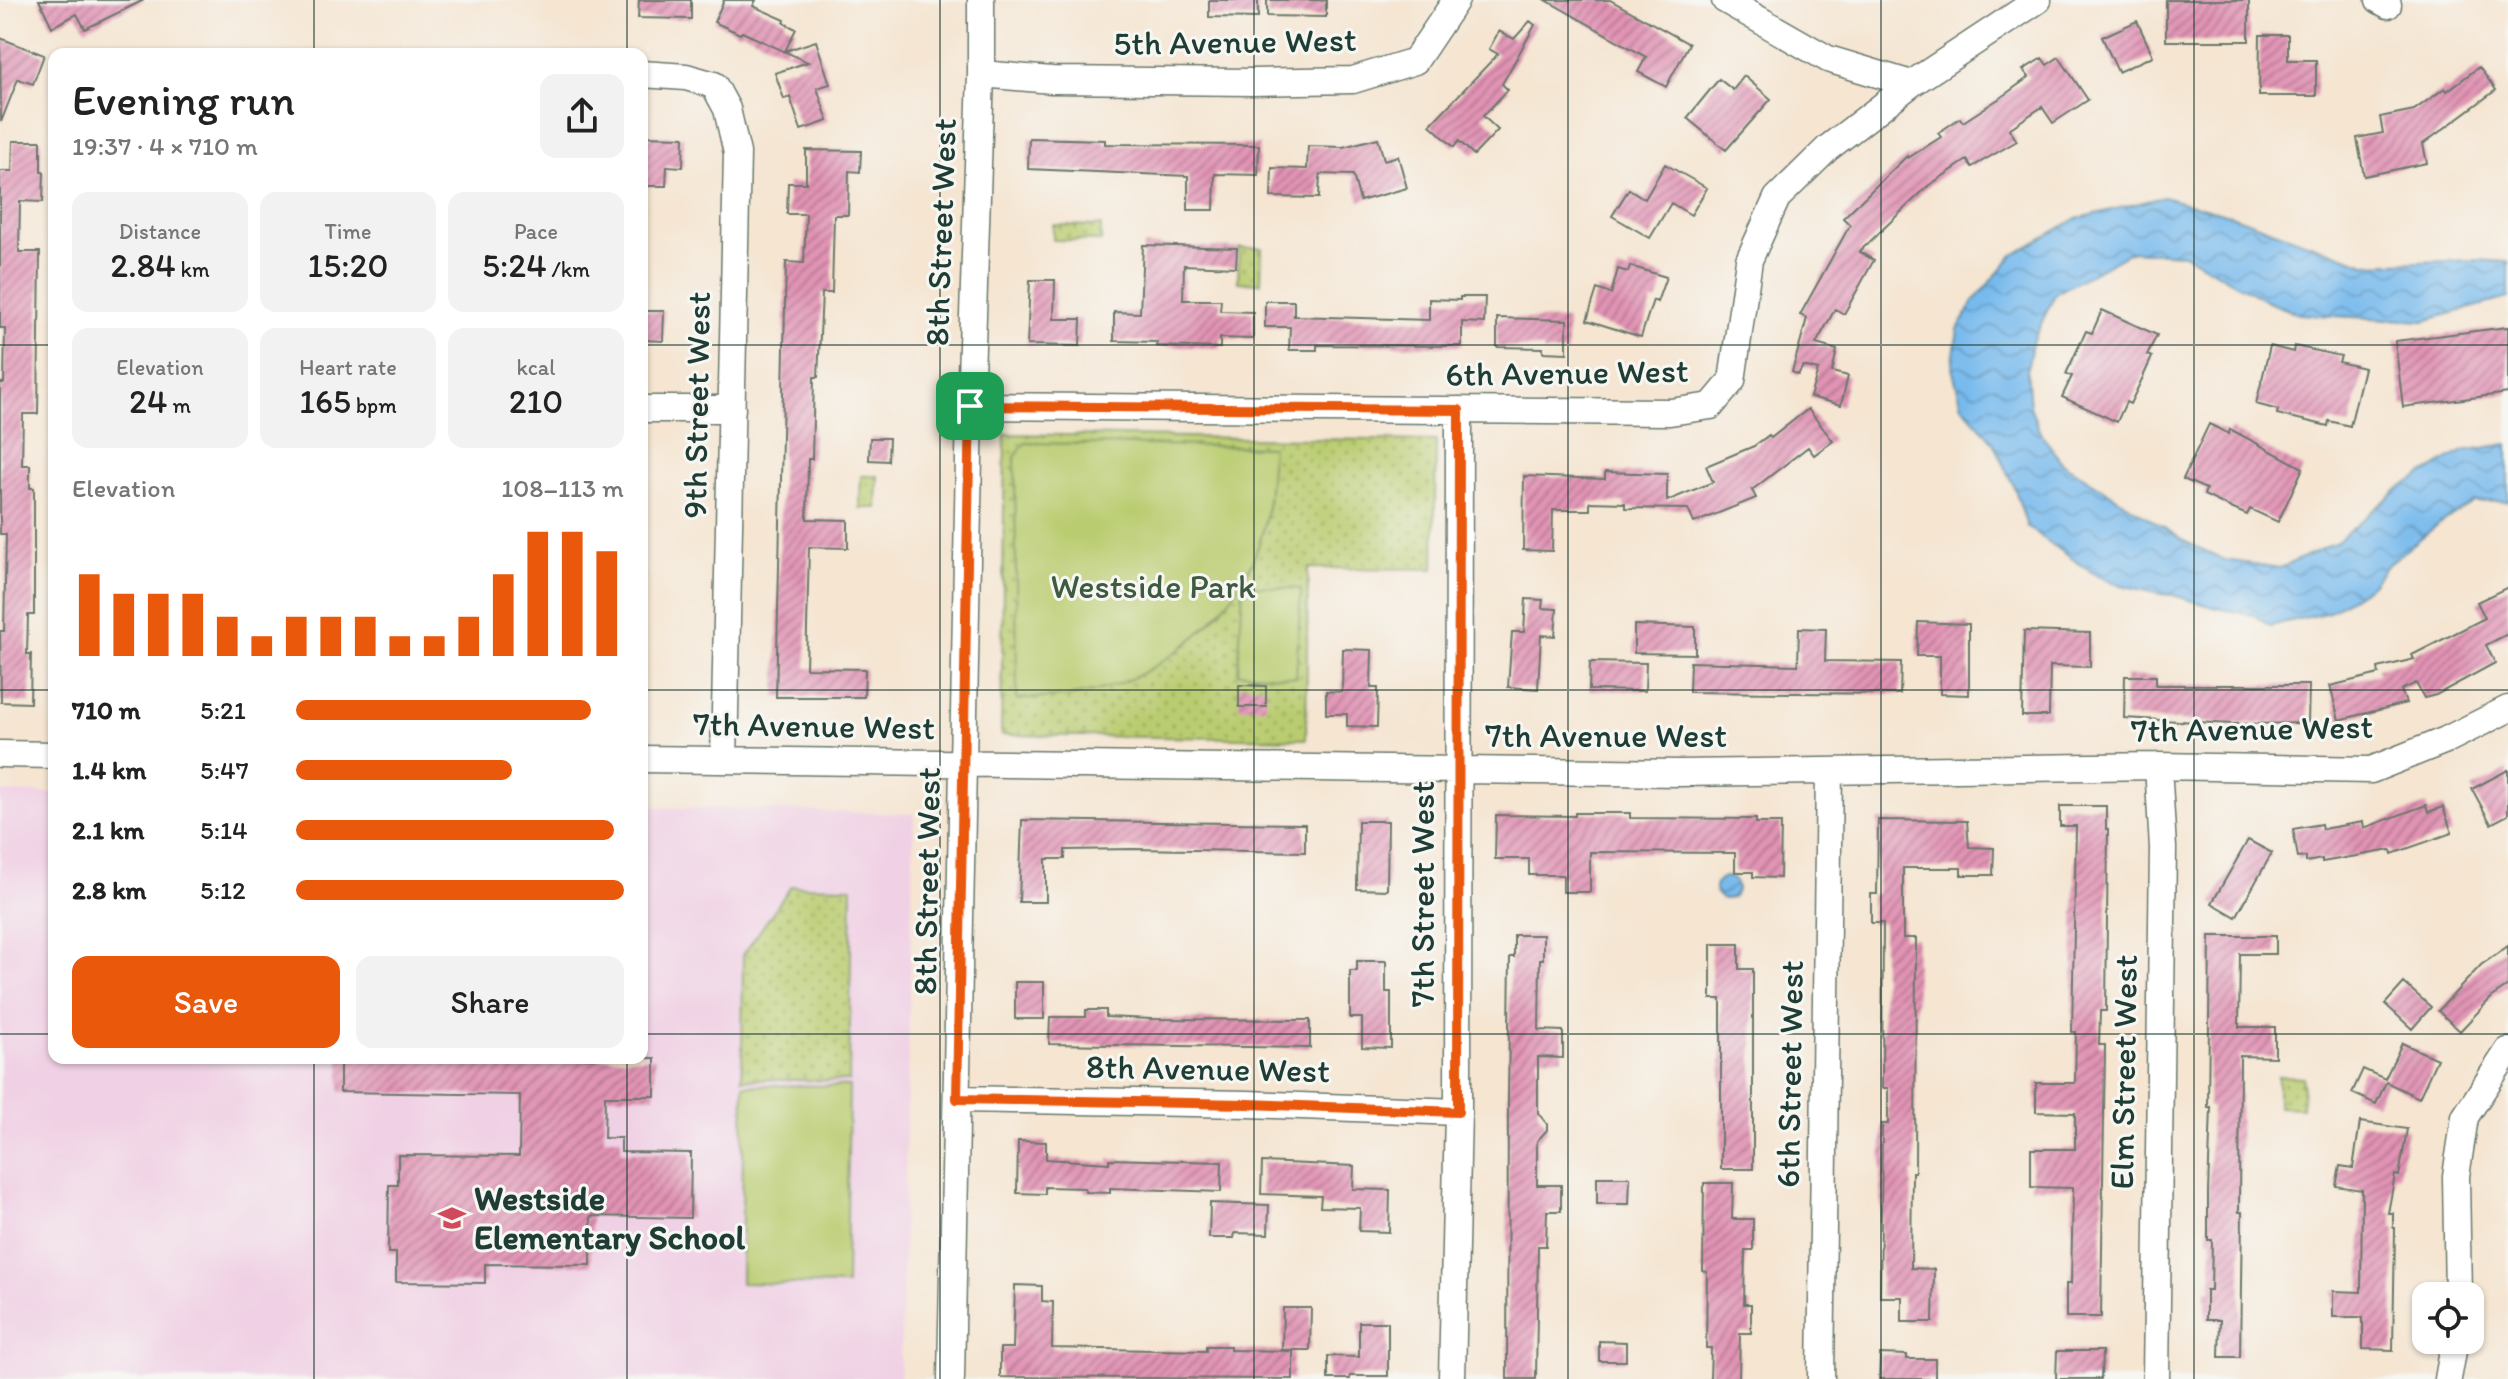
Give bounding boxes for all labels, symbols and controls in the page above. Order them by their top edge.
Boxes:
street label: 5th Avenue West [1113,19,1357,64]
text: Evening run [72,73,295,126]
button: share [540,74,624,158]
street label: 8th Street West [916,117,965,347]
text: 19:37 · 4 × 710 m [72,130,258,162]
text: Distance [119,218,201,245]
text: Time [325,218,371,245]
text: Pace [514,218,558,245]
text: 2.84 [110,245,176,286]
text: 15:20 [308,245,388,286]
text: 5:24 [482,245,547,286]
text: km [176,256,210,283]
text: /km [547,256,590,283]
street label: 9th Street West [674,291,719,519]
street label: 6th Avenue West [1445,350,1689,395]
text: Elevation [116,354,204,381]
text: Heart rate [299,354,397,381]
text: kcal [516,354,556,381]
pin [936,372,1004,440]
text: 24 [129,381,167,422]
text: 165 [299,381,351,422]
text: 210 [509,381,563,422]
icon: arrive [948,384,992,428]
text: m [167,392,191,419]
text: bpm [351,392,397,419]
text: Elevation [72,472,175,504]
text: 108–113 m [501,472,624,504]
park label: Westside Park [1050,566,1256,607]
text: 710 m [72,694,141,726]
text: 5:21 [200,694,246,726]
street label: 7th Avenue West [693,703,935,748]
street label: 7th Avenue West [2131,706,2373,751]
street label: 7th Avenue West [1485,715,1727,756]
text: 1.4 km [72,754,146,786]
text: 5:47 [200,754,249,786]
street label: 8th Street West [904,767,949,995]
street label: 7th Street West [1402,781,1443,1007]
text: 2.1 km [72,814,144,846]
text: 5:14 [200,814,248,846]
text: 2.8 km [72,874,147,906]
text: 5:12 [200,874,246,906]
street label: Elm Street West [2101,954,2146,1190]
button: Save [72,956,340,1048]
button: Share [356,956,624,1048]
street label: 6th Street West [1767,960,1812,1188]
street label: 8th Avenue West [1086,1046,1330,1091]
place label: Westside Elementary School [474,1178,745,1258]
school or university icon: Westside Elementary School [437,1203,467,1233]
map controls [2412,1282,2484,1354]
button: locate [2412,1282,2484,1354]

